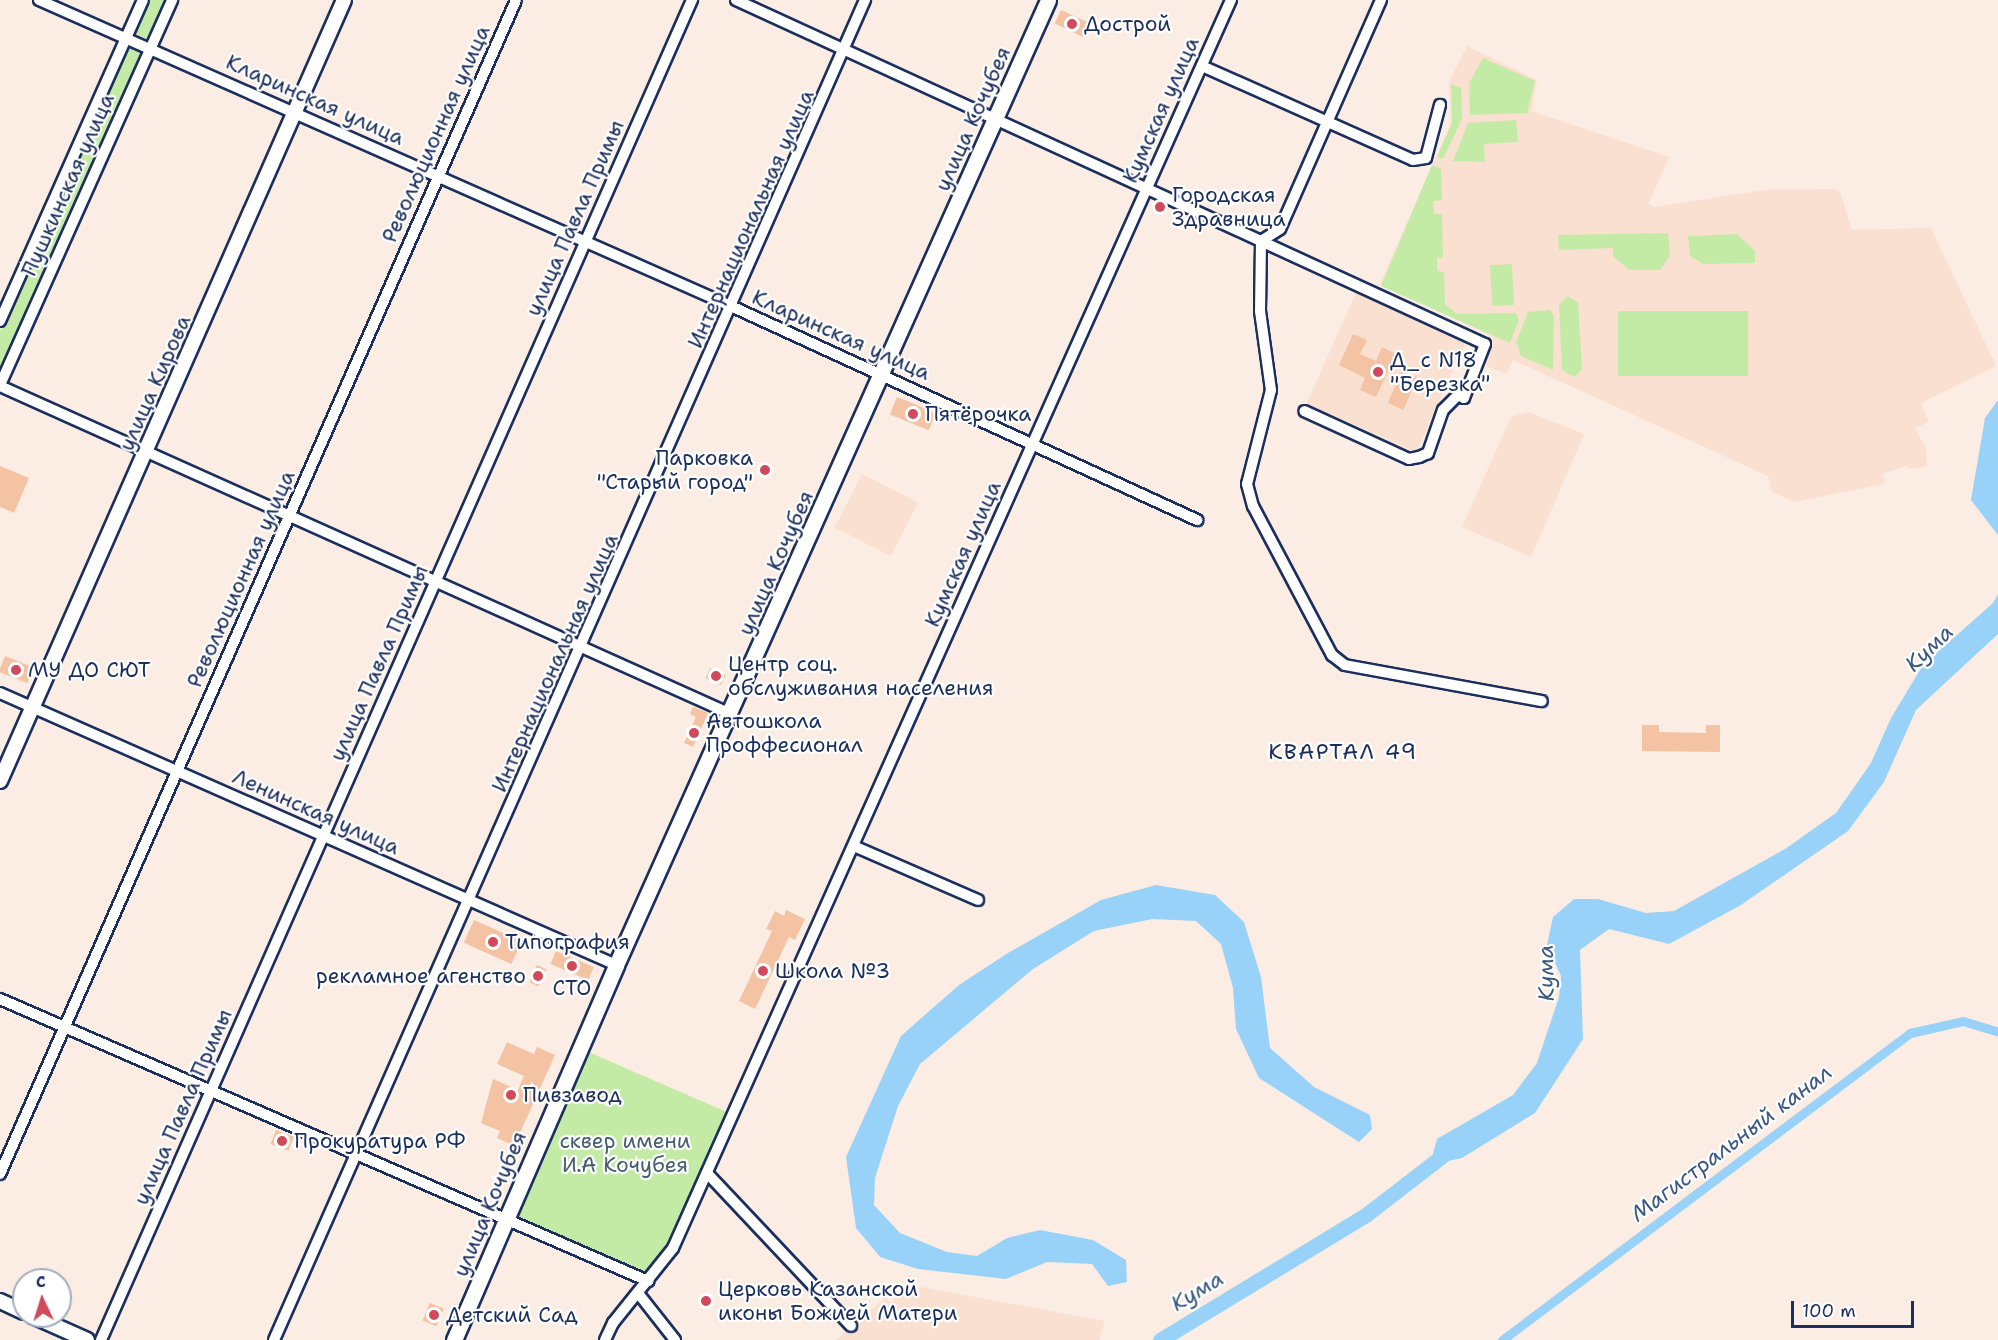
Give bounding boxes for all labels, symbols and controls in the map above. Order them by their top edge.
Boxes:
place label: Дострой [1084,11,1171,37]
marker: Дострой [1065,17,1079,31]
street label: Революционная улица [377,22,495,246]
street label: Кумская улица [1118,33,1204,187]
street label: улица Кочубея [930,43,1016,195]
street label: Кларинская улица [222,49,408,151]
street label: Интернациональная улица [682,86,820,352]
street label: Пушкинская улица [16,90,120,280]
street label: улица Павла Примы [520,116,630,320]
place label: Городская Здравница [1172,182,1286,232]
marker: Городская Здравница [1153,200,1167,214]
street label: Кларинская улица [748,284,934,386]
street label: улица Кирова [114,311,196,455]
place label: Д_с N18 "Березка" [1390,347,1490,397]
marker: Д_с N18 "Березка" [1371,365,1385,379]
place label: Пятёрочка [925,401,1031,427]
marker: Пятёрочка [906,407,920,421]
place label: Парковка "Старый город" [597,445,753,495]
marker: Парковка "Старый город" [758,463,772,477]
street label: Революционная улица [182,467,300,691]
street label: Кумская улица [920,477,1006,631]
street label: улица Кочубея [733,487,819,639]
street label: Интернациональная улица [486,530,624,796]
street label: улица Павла Примы [324,561,434,765]
water label: Кума [1899,619,1959,677]
place label: Центр соц. обслуживания населения [728,651,994,701]
place label: МУ ДО СЮТ [28,657,151,683]
marker: МУ ДО СЮТ [9,663,23,677]
marker: Центр соц. обслуживания населения [709,669,723,683]
place label: Автошкола Проффесионал [706,708,863,758]
marker: Автошкола Проффесионал [687,726,701,740]
district label: КВАРТАЛ 49 [1268,739,1418,765]
street label: Ленинская улица [229,764,403,860]
place label: Типография [505,929,630,955]
marker: Типография [486,935,500,949]
water label: Кума [1532,944,1560,1002]
place label: Школа №3 [775,958,890,984]
marker: СТО [565,959,579,973]
place label: рекламное агенство [316,963,526,989]
marker: Школа №3 [756,964,770,978]
marker: рекламное агенство [531,969,545,983]
place label: СТО [553,975,591,1001]
street label: улица Павла Примы [128,1005,238,1209]
water label: Магистральный канал [1625,1059,1837,1227]
place label: Пивзавод [523,1082,622,1108]
marker: Пивзавод [504,1088,518,1102]
place label: Прокуратура РФ [294,1128,465,1154]
street label: улица Кочубея [448,1128,532,1280]
park label: сквер имени И.А Кочубея [560,1128,690,1178]
marker: Прокуратура РФ [275,1134,289,1148]
water label: Кума [1166,1265,1228,1317]
north arrow [12,1268,72,1328]
text: С [35,1271,46,1292]
place label: Церковь Казанской иконы Божией Матери [718,1276,957,1326]
scale bar [1794,1289,1917,1327]
marker: Церковь Казанской иконы Божией Матери [699,1294,713,1308]
text: 100 m [1802,1299,1856,1323]
place label: Детский Сад [446,1302,578,1328]
marker: Детский Сад [427,1308,441,1322]

